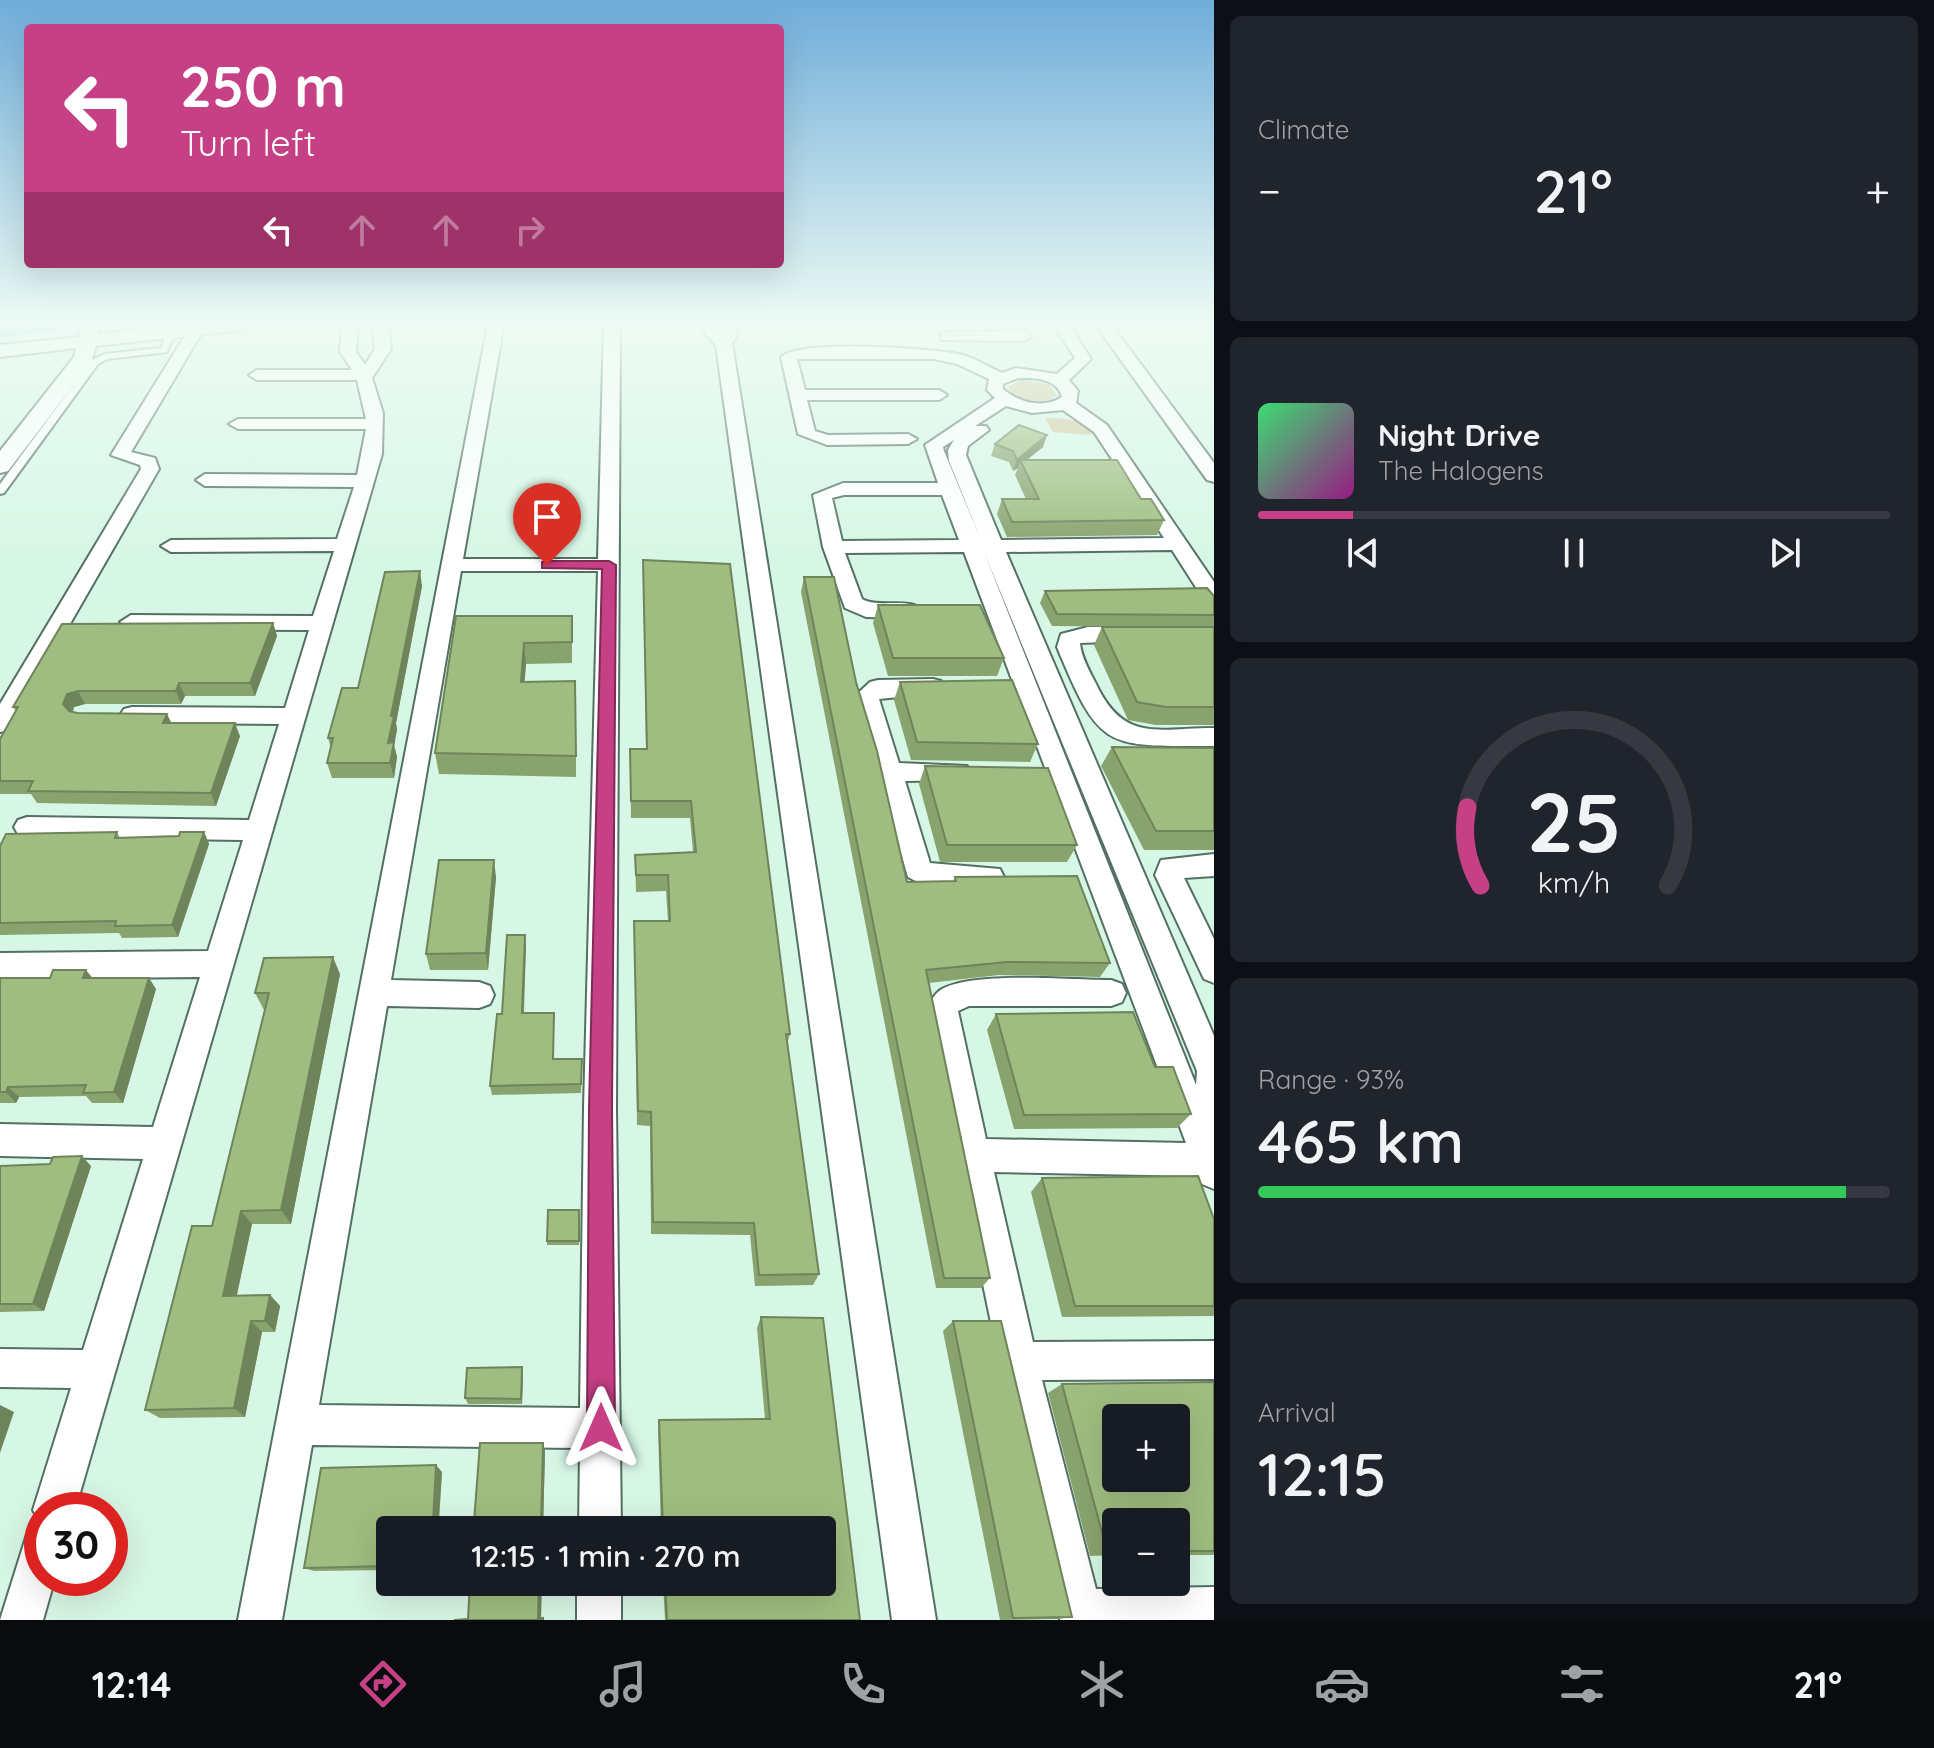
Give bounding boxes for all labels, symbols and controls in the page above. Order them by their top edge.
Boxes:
text: 250 m [180,51,346,121]
icon: left [48,56,152,160]
text: Climate [1258,113,1349,146]
text: Turn left [180,120,316,165]
text: 21° [1533,153,1613,228]
text: − [1258,163,1281,218]
text: + [1865,163,1890,218]
icon: left [256,208,300,252]
icon: ahead [340,208,384,252]
icon: ahead [424,208,468,252]
icon: right [508,208,552,252]
text: Night Drive [1378,416,1540,454]
text: The Halogens [1378,454,1544,487]
pin [513,483,581,565]
icon: arrive [525,495,569,539]
icon: previous [1341,531,1385,575]
icon: pause [1552,531,1596,575]
icon: next [1763,531,1807,575]
text: 25 [1526,769,1622,873]
text: km/h [1538,864,1610,900]
text: Range · 93% [1258,1063,1404,1096]
text: 465 km [1258,1103,1464,1178]
position arrow [559,1386,643,1470]
text: Arrival [1258,1396,1336,1429]
map controls [1102,1404,1190,1596]
button: + [1102,1404,1190,1492]
text: 12:15 [1258,1436,1386,1511]
speed limit sign: 30 [24,1492,128,1596]
button: − [1102,1508,1190,1596]
text: 12:15 · 1 min · 270 m [471,1537,741,1575]
icon: directions [355,1656,411,1712]
icon: music [595,1656,651,1712]
icon: phone [835,1656,891,1712]
icon: climate [1074,1656,1130,1712]
icon: car [1314,1656,1370,1712]
icon: filters [1554,1656,1610,1712]
text: 12:14 [92,1662,171,1707]
text: 21° [1793,1662,1842,1707]

